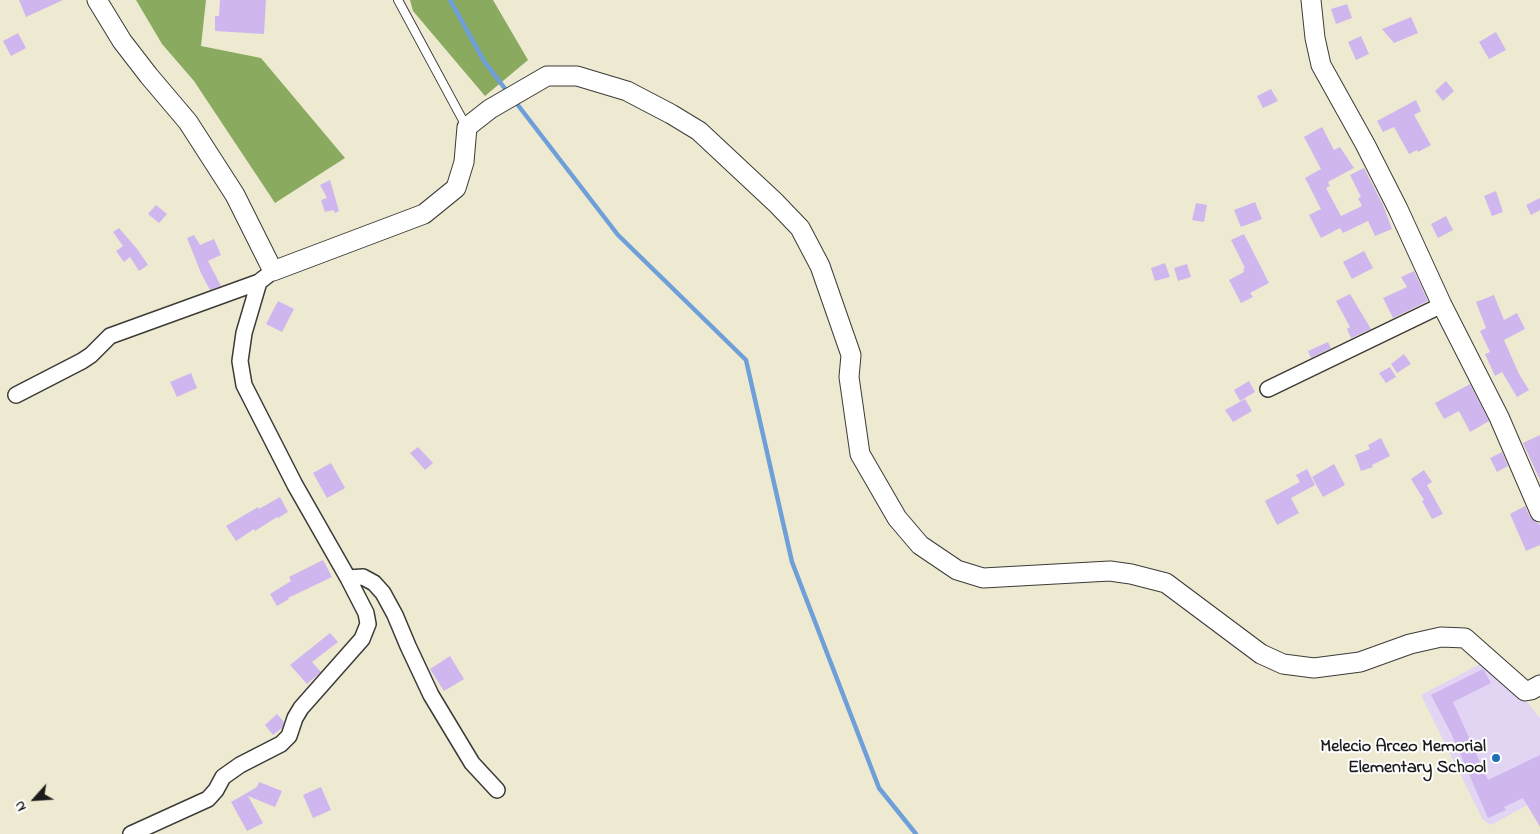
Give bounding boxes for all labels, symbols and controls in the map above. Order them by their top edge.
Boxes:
place label: Melecio Arceo Memorial Elementary School [1320,737,1486,780]
marker: Melecio Arceo Memorial Elementary School [1490,752,1502,764]
north arrow [10,774,60,824]
text: N [10,797,33,815]

